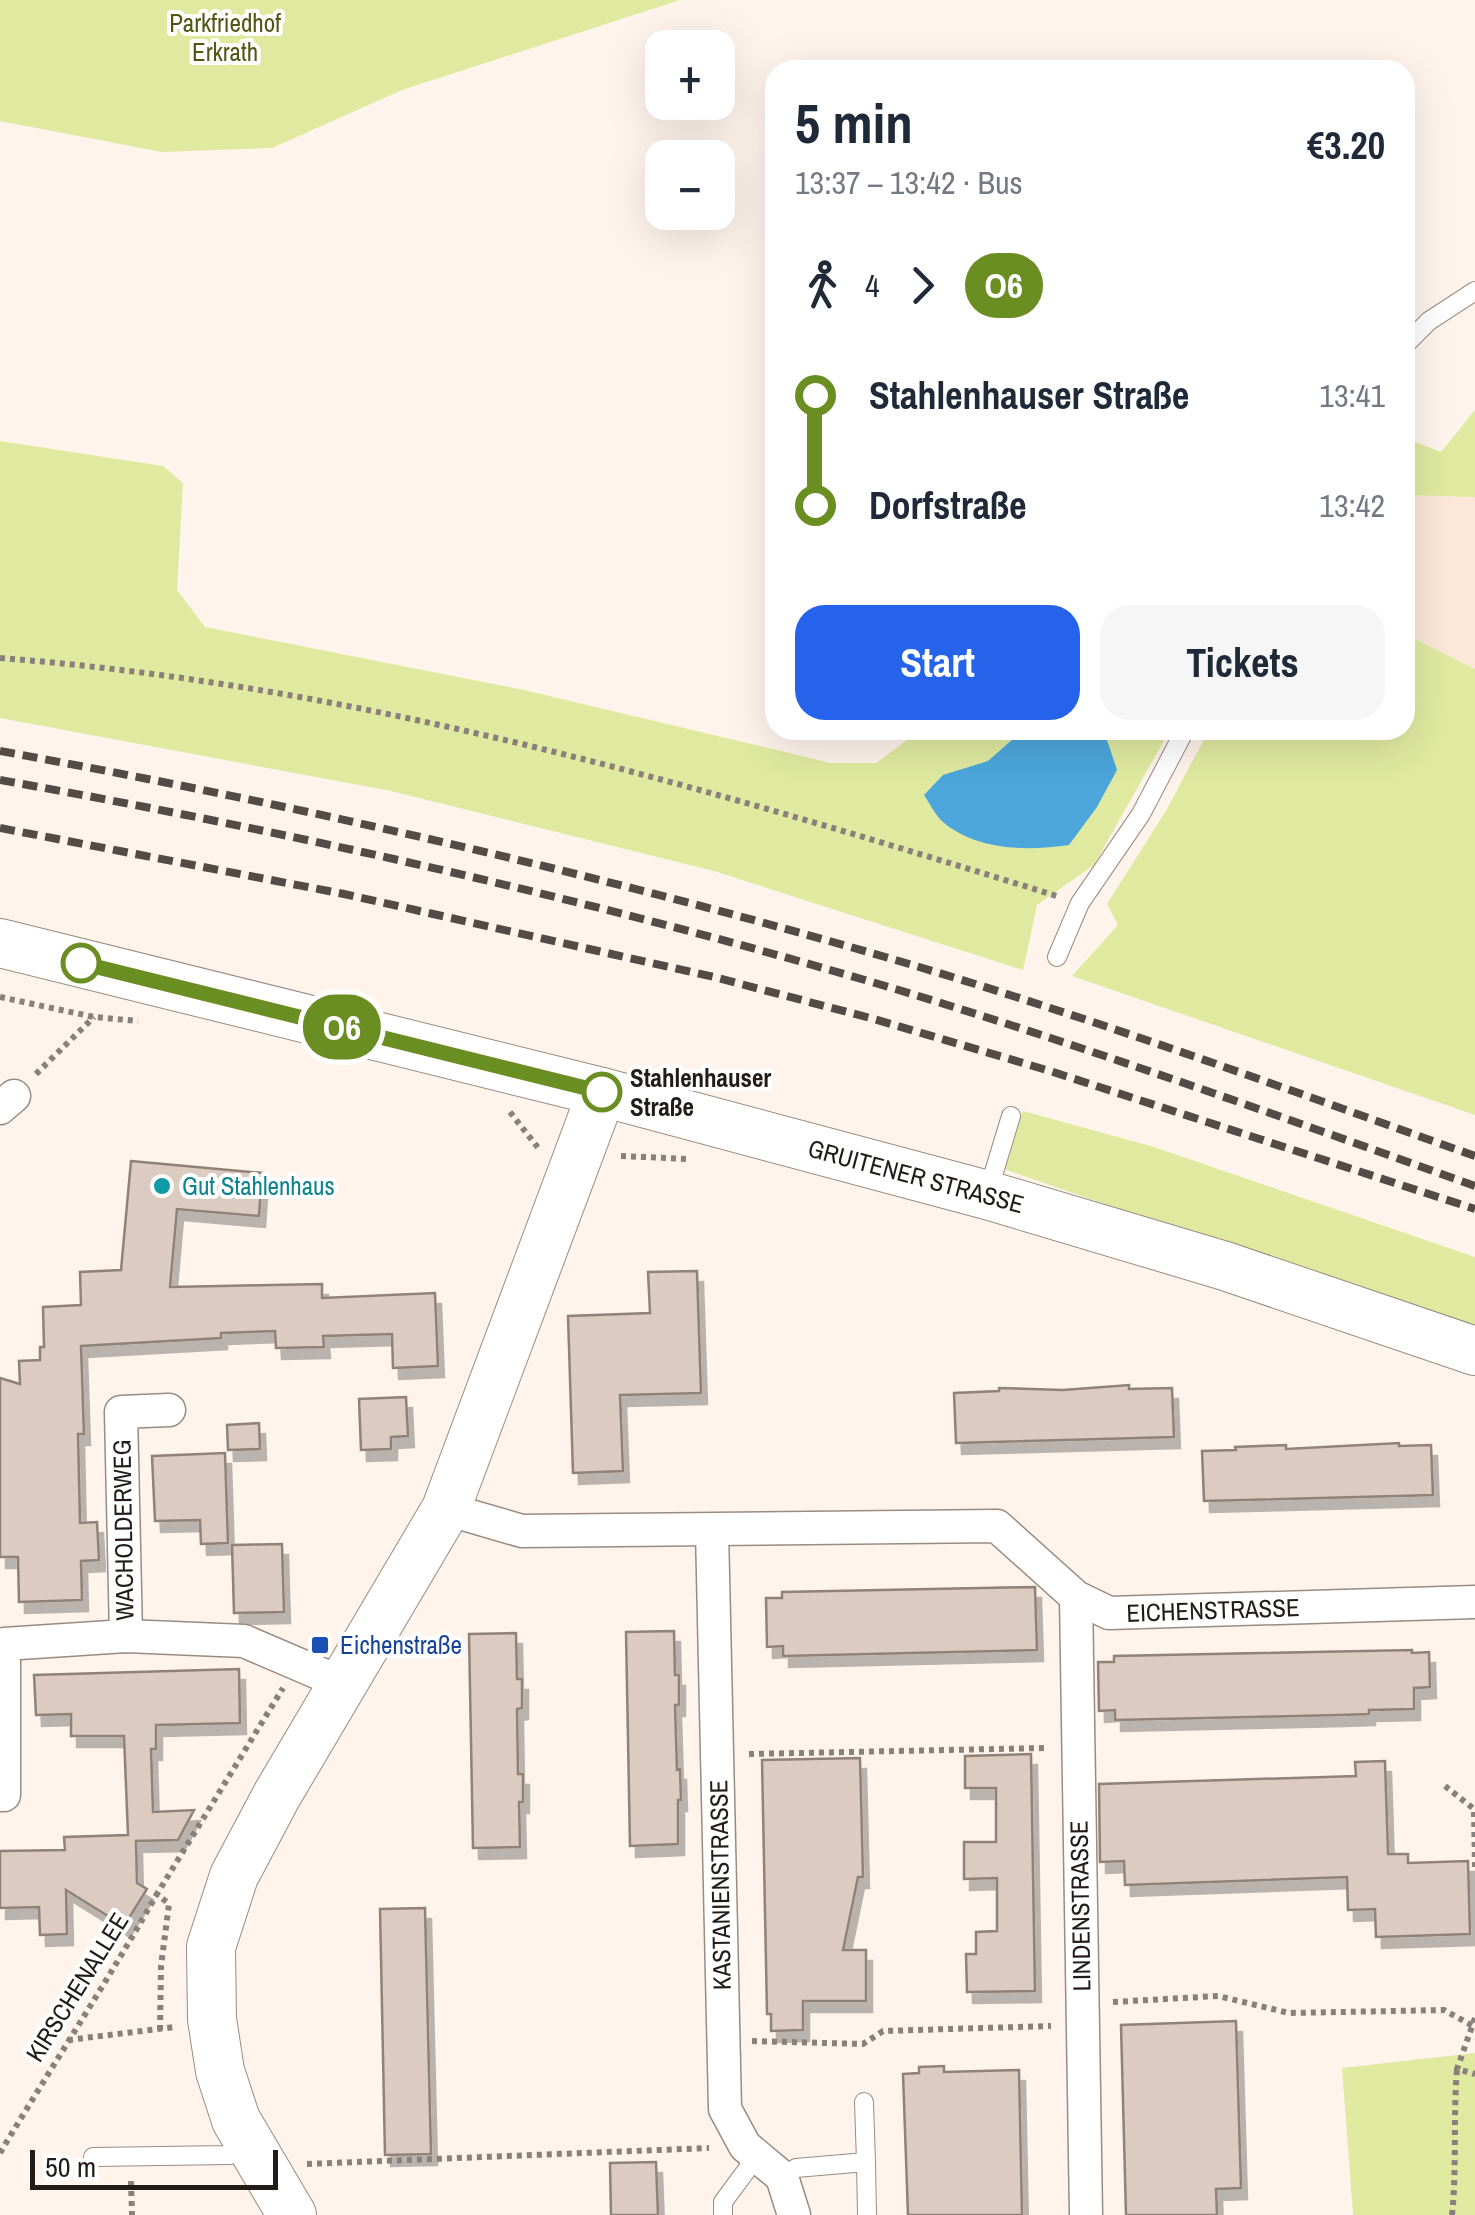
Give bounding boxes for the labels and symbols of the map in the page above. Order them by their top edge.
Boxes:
park label: Parkfriedhof Erkrath [169,6,281,69]
unlabelled marker [62,944,100,982]
line badge: O6 [297,994,387,1060]
place label: Stahlenhauser Straße [630,1061,771,1124]
marker: Stahlenhauser Straße [583,1073,621,1111]
street label: GRUITENER STRASSE [804,1131,1028,1221]
place label: Gut Stahlenhaus [182,1169,335,1203]
marker: Gut Stahlenhaus [151,1175,173,1197]
street label: WACHOLDERWEG [104,1439,142,1621]
street label: EICHENSTRASSE [1126,1590,1300,1630]
place label: Eichenstraße [340,1628,462,1662]
marker: Eichenstraße [309,1634,331,1656]
street label: KASTANIENSTRASSE [701,1780,739,1990]
street label: LINDENSTRASSE [1062,1820,1098,1992]
street label: KIRSCHENALLEE [18,1906,136,2068]
scale bar [30,2145,278,2190]

